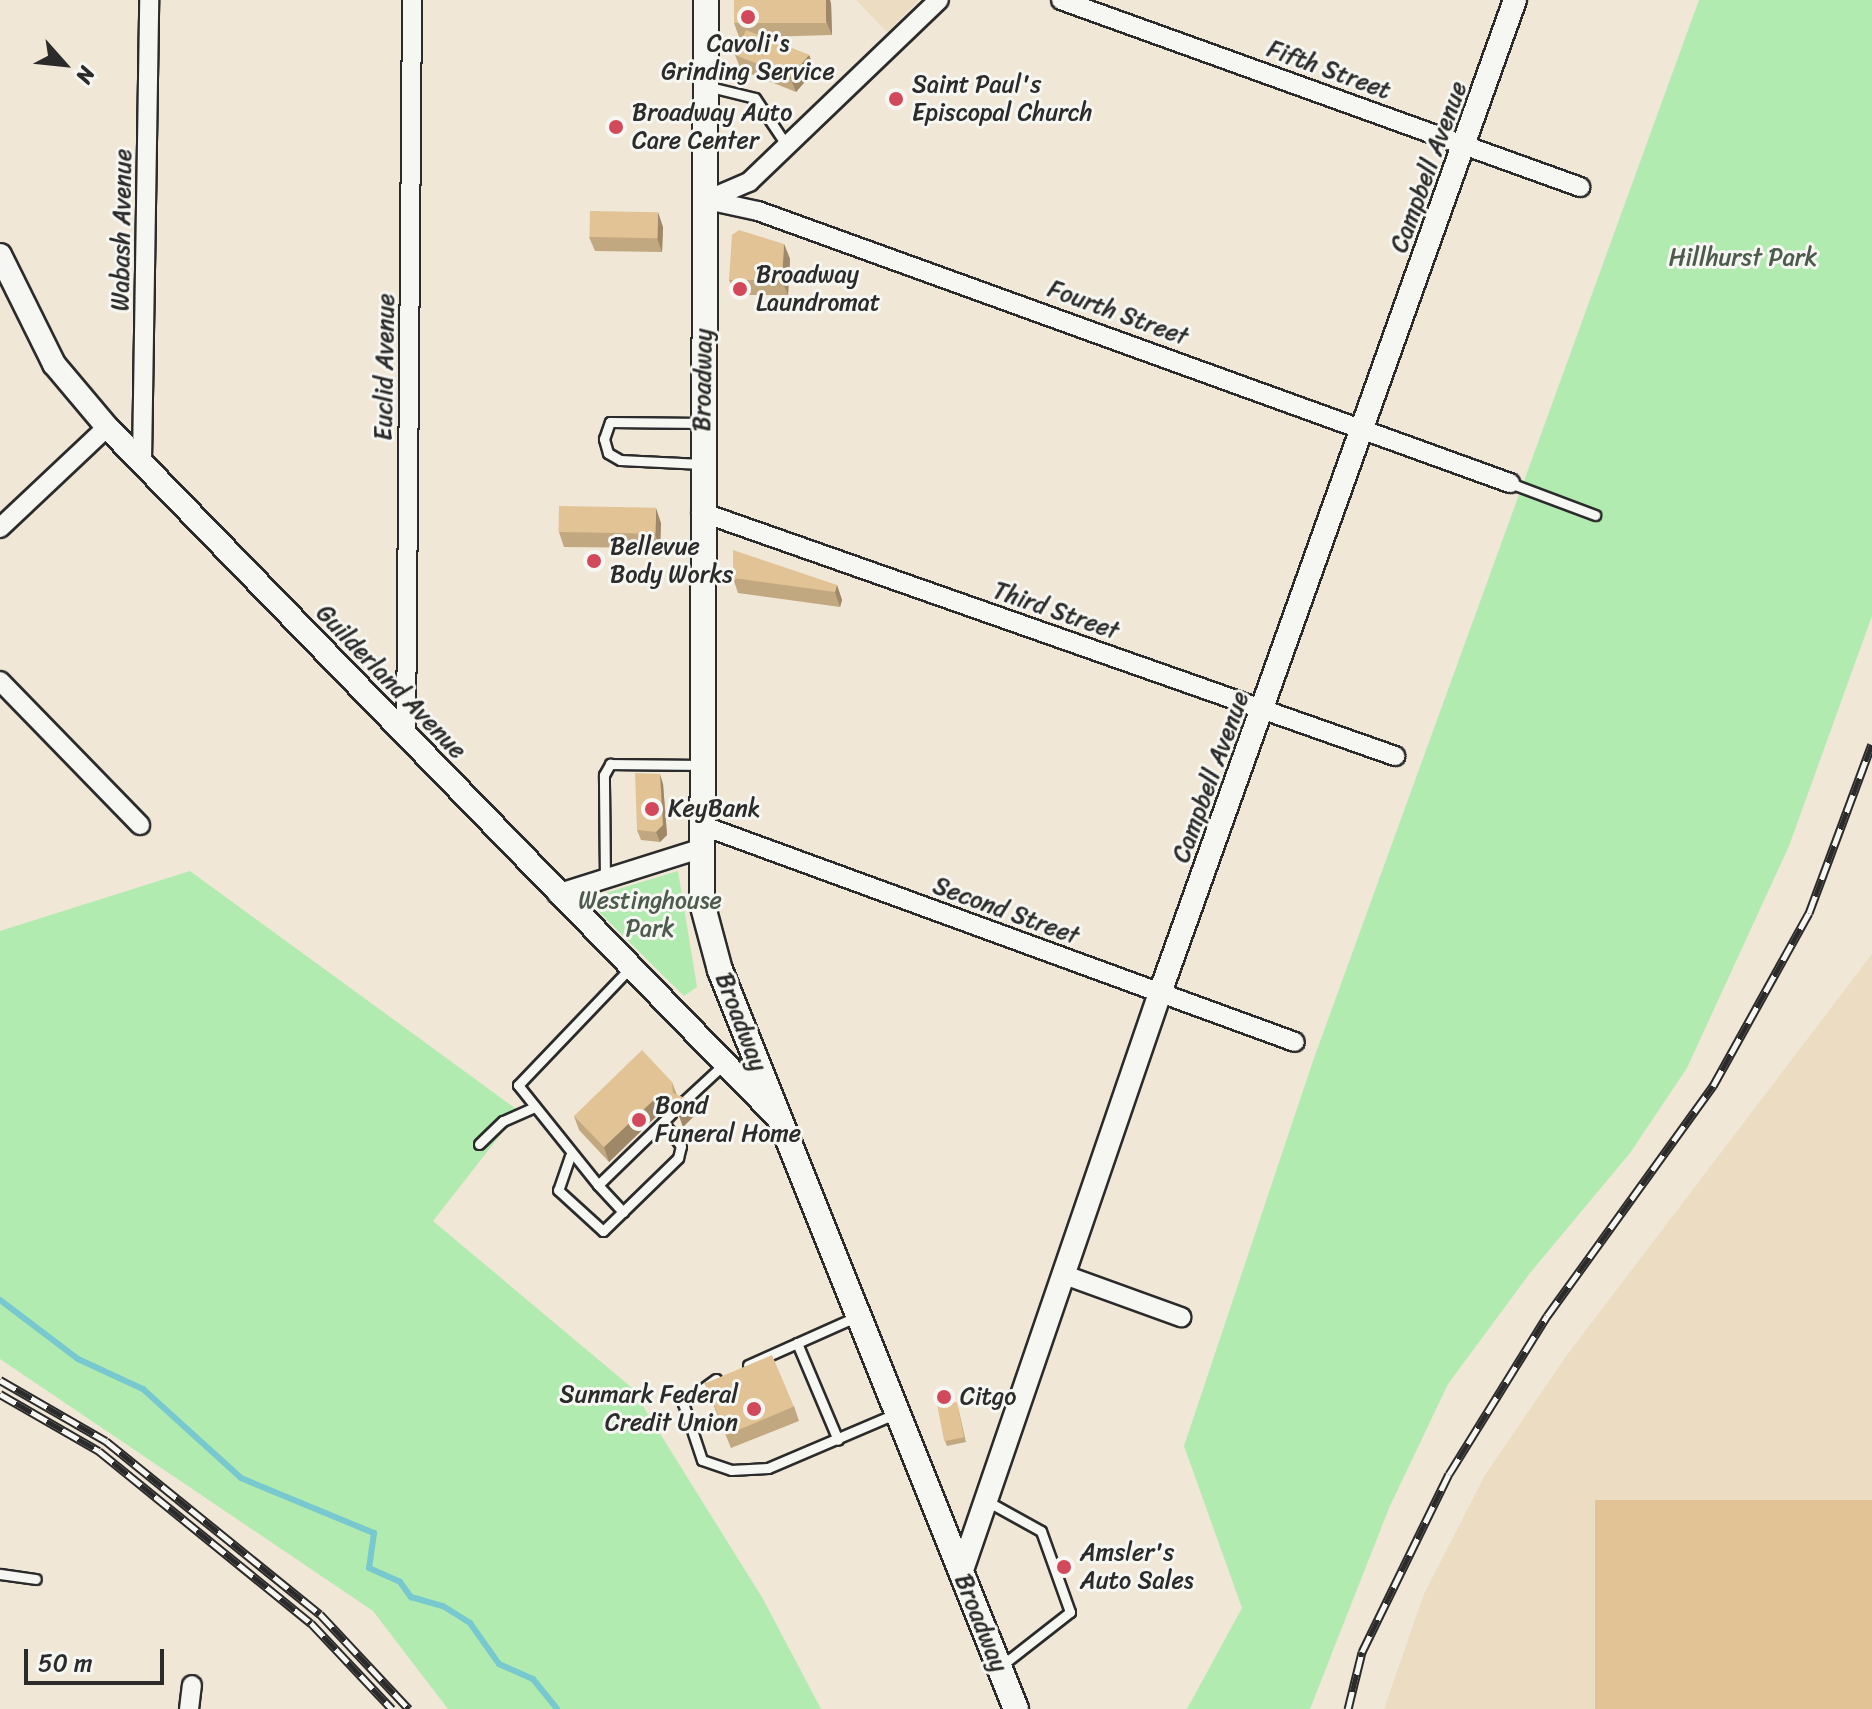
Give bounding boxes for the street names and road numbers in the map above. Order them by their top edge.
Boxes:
street label: Fifth Street [1264,34,1394,106]
street label: Campbell Avenue [1385,78,1473,256]
street label: Wabash Avenue [106,149,138,311]
street label: Fourth Street [1044,274,1192,352]
street label: Euclid Avenue [369,293,401,441]
street label: Broadway [688,328,718,432]
street label: Third Street [989,576,1123,646]
street label: Guilderland Avenue [310,599,472,765]
street label: Campbell Avenue [1167,688,1255,866]
street label: Second Street [929,871,1083,951]
street label: Broadway [709,969,773,1075]
street label: Broadway [948,1570,1014,1676]

